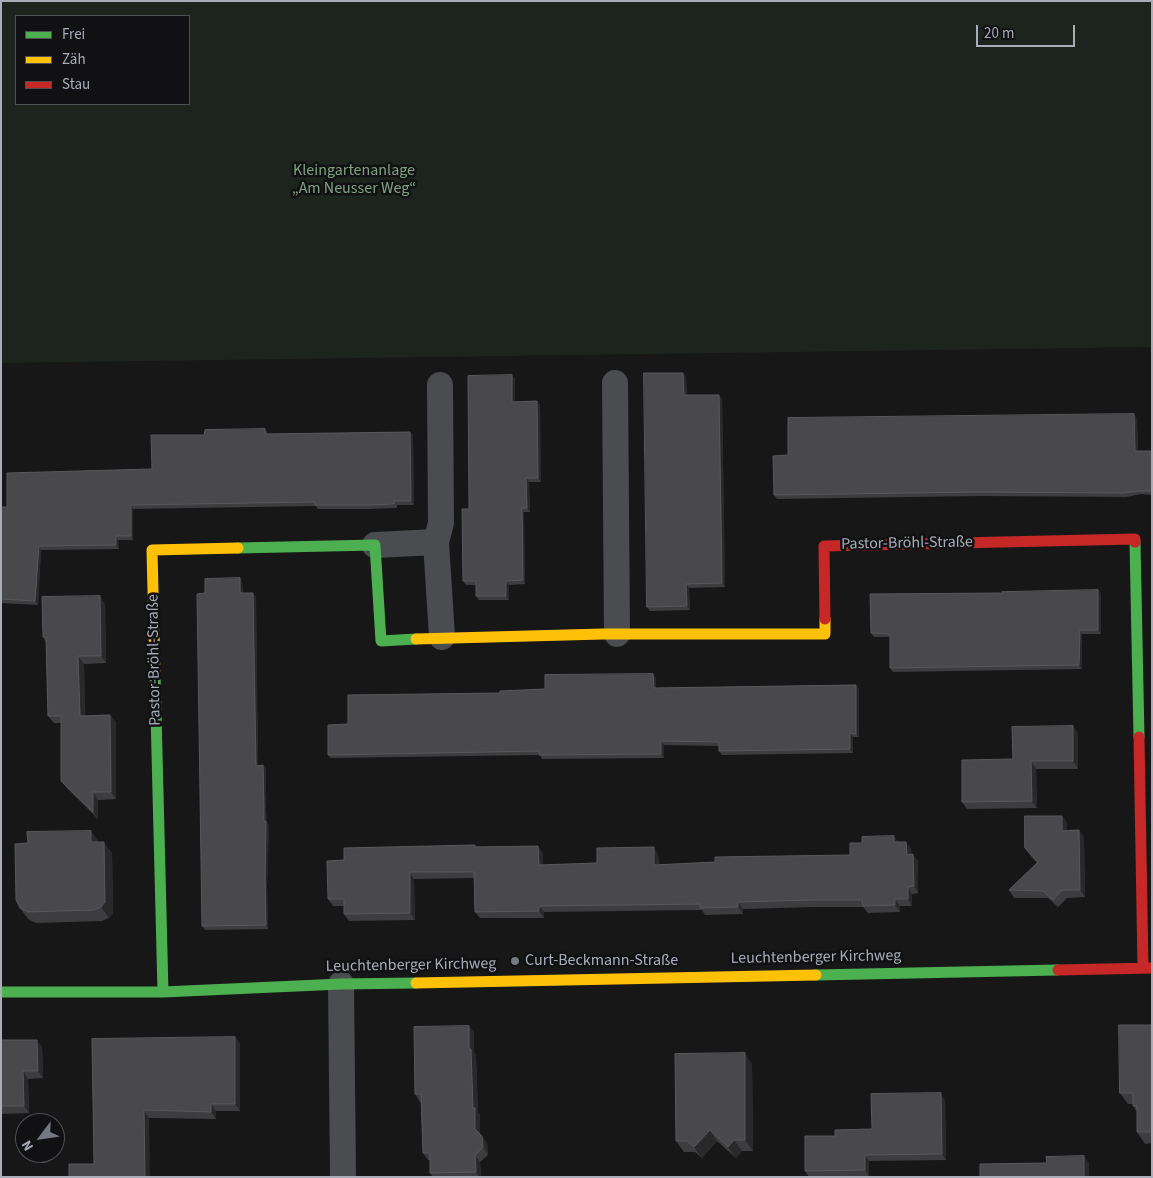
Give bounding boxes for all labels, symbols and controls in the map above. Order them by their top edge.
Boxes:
legend [15,15,190,105]
scale bar [978,15,1077,47]
text: 20 m [984,23,1014,44]
text: Frei [62,24,85,45]
text: Zäh [62,49,86,70]
text: Stau [62,74,90,95]
park label: Kleingartenanlage „Am Neusser Weg“ [292,161,416,199]
street label: Pastor-Bröhl-Straße [841,533,973,555]
street label: Pastor-Bröhl-Straße [144,594,166,726]
street label: Leuchtenberger Kirchweg [731,947,901,969]
place label: Curt-Beckmann-Straße [525,951,678,971]
street label: Leuchtenberger Kirchweg [326,955,496,977]
marker: Curt-Beckmann-Straße [509,955,521,967]
north arrow [15,1113,65,1163]
text: N [17,1136,39,1154]

